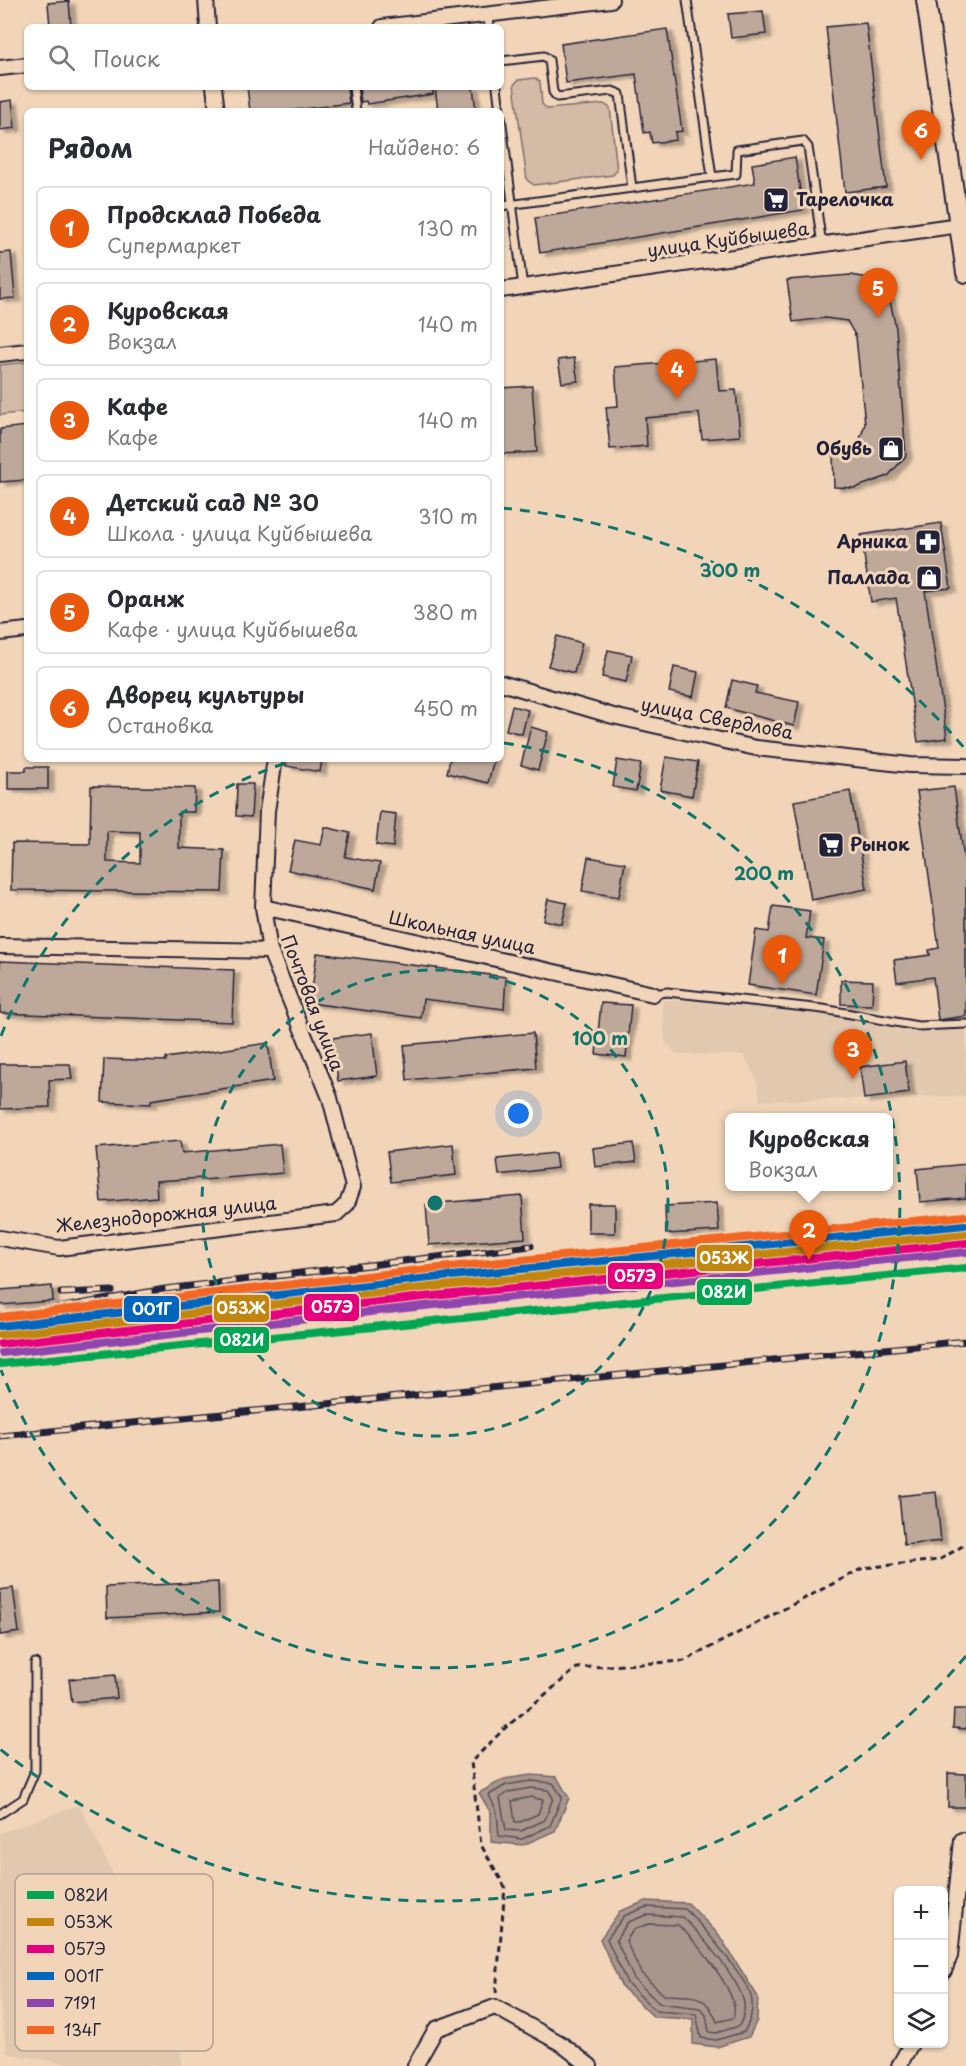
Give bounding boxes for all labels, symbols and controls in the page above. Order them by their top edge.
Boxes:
search box [24,24,504,90]
icon: search [45,41,78,74]
text: Поиск [93,41,160,74]
pin: 6 [902,110,940,160]
text: Рядом [48,128,133,167]
text: Найдено: 6 [368,132,480,162]
supermarket icon: Тарелочка [761,185,791,215]
place label: Тарелочка [796,185,894,212]
text: Продсклад Победа [107,197,321,230]
text: 1 [65,213,74,243]
text: 130 m [418,213,478,243]
street label: улица Куйбышева [645,214,811,263]
text: Супермаркет [107,230,240,260]
pin: 5 [858,268,898,318]
text: Куровская [107,293,229,326]
text: 2 [62,309,77,339]
text: 140 m [418,309,478,339]
text: Вокзал [107,326,177,356]
pin: 4 [658,350,696,399]
text: Кафе [107,389,168,422]
text: 3 [63,405,76,435]
text: 140 m [418,405,478,435]
text: Кафе [107,422,158,452]
place label: Обувь [816,434,872,461]
shop icon: Обувь [876,434,906,464]
text: Детский сад № 30 [107,485,319,518]
text: 4 [63,501,76,531]
text: 310 m [418,501,478,531]
text: Школа · улица Куйбышева [107,518,372,548]
place label: Арника [836,527,908,554]
pharmacy icon: Арника [913,527,943,557]
text: 300 m [700,556,760,583]
place label: Паллада [827,563,910,590]
shop icon: Паллада [914,563,944,593]
text: Оранж [107,581,184,614]
text: 5 [63,597,76,627]
text: 380 m [412,597,478,627]
text: Кафе · улица Куйбышева [107,614,357,644]
text: Дворец культуры [107,677,304,710]
street label: улица Свердлова [639,690,797,746]
text: 6 [62,693,77,723]
text: 450 m [413,693,478,723]
text: Остановка [107,710,213,740]
supermarket icon: Рынок [816,830,846,860]
place label: Рынок [850,830,910,857]
text: 200 m [734,859,794,886]
street label: Школьная улица [386,903,539,960]
street label: Почтовая улица [275,930,352,1075]
pin: 1 [762,936,802,985]
text: 100 m [572,1024,628,1051]
pin: 3 [834,1030,872,1079]
your location [504,1099,533,1128]
popup [725,1113,893,1191]
text: Куровская [748,1121,870,1154]
text: Вокзал [748,1154,818,1184]
street label: Железнодорожная улица [54,1188,278,1239]
centre of rings [425,1193,445,1213]
pin: 2 [790,1210,828,1260]
line badge: 053Ж [696,1244,753,1272]
text: 053Ж [699,1245,750,1269]
line badge: 057Э [607,1262,664,1290]
text: 057Э [614,1263,656,1287]
line badge: 082И [696,1278,753,1306]
text: 082И [702,1279,746,1303]
line badge: 057Э [303,1293,360,1322]
line badge: 053Ж [213,1294,270,1323]
text: 057Э [311,1294,353,1318]
line badge: 001Г [123,1295,180,1323]
text: 053Ж [216,1295,267,1319]
text: 001Г [132,1296,173,1320]
line badge: 082И [213,1326,270,1354]
text: 082И [220,1327,264,1351]
legend [15,1874,213,2051]
text: 082И [64,1882,108,1906]
map controls [894,1886,948,2048]
button: + [894,1886,948,1940]
text: 053Ж [64,1909,112,1933]
text: 057Э [64,1936,106,1960]
button: − [894,1940,948,1994]
text: 001Г [64,1963,104,1987]
text: 7191 [64,1990,96,2014]
button: layers [894,1994,948,2048]
text: 134Г [64,2017,101,2041]

